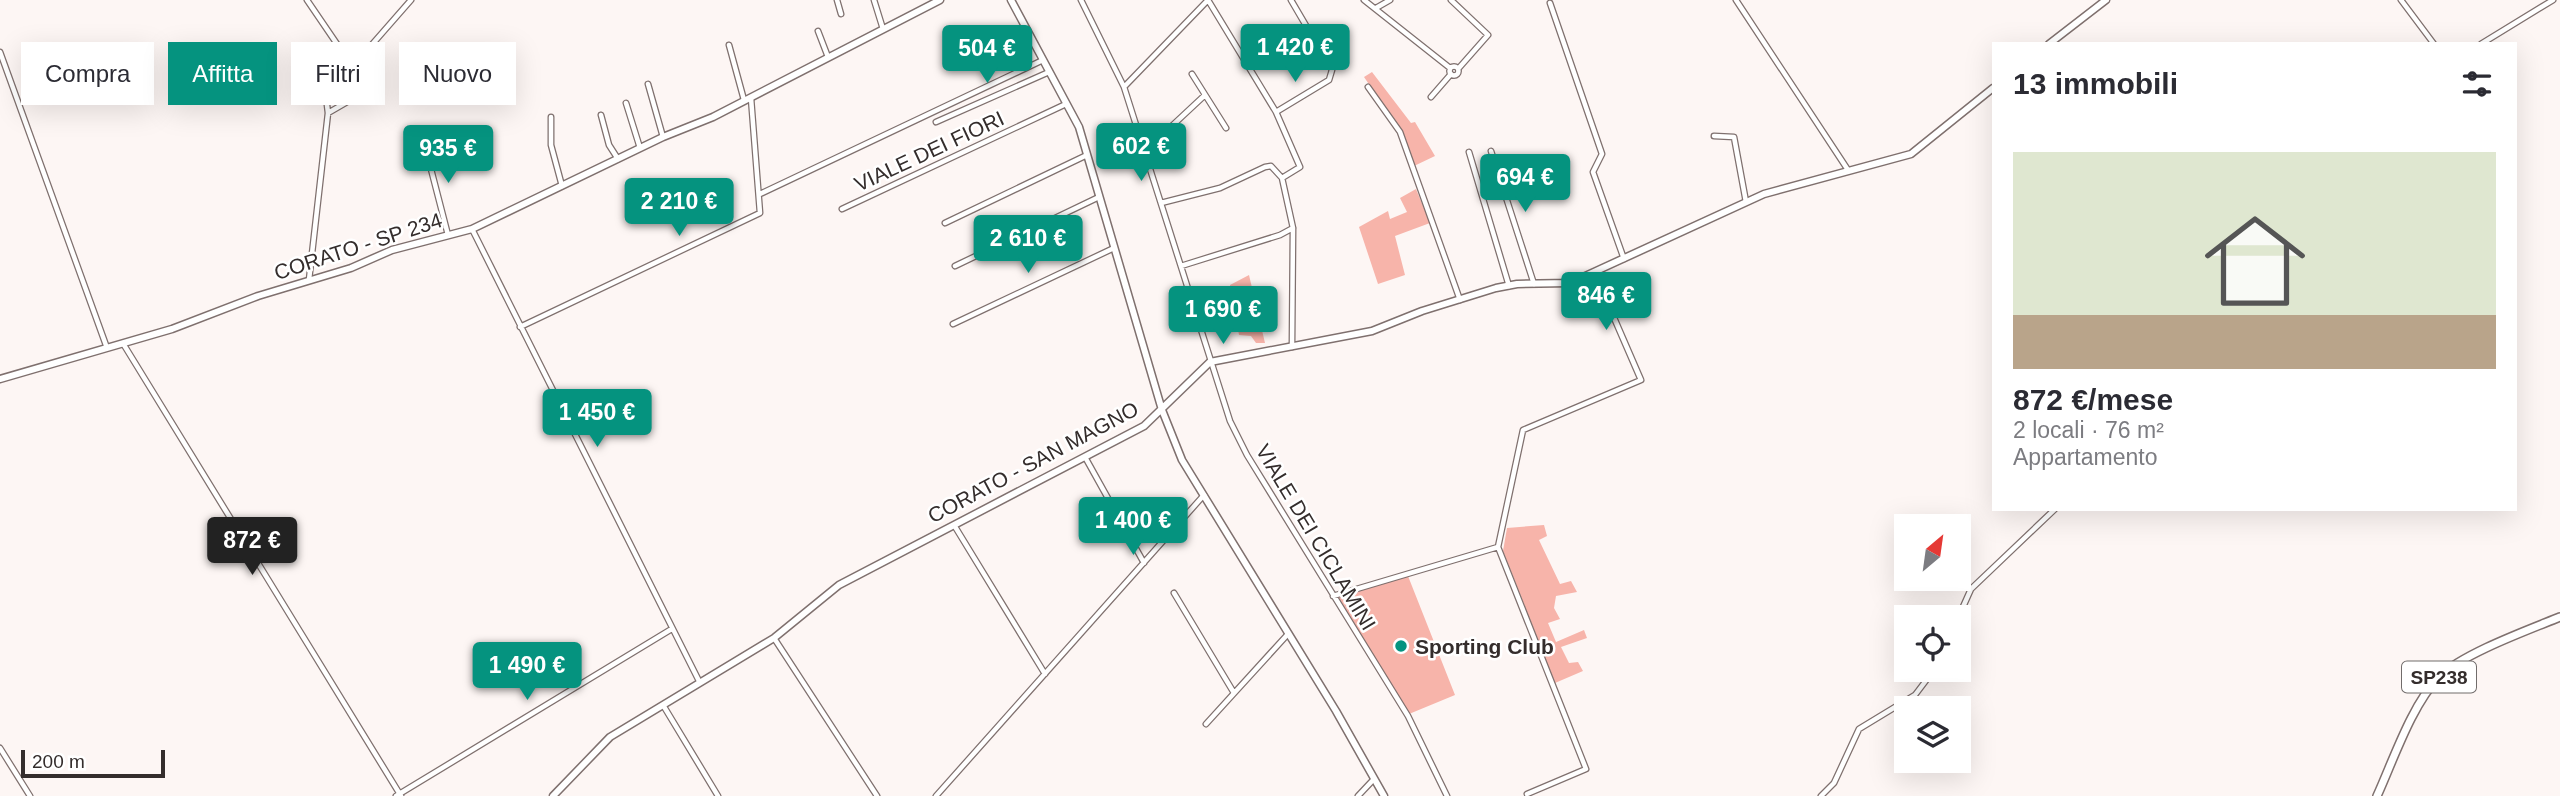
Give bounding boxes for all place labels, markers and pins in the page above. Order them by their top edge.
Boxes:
pin: 1 420 € [1230,24,1360,84]
pin: 504 € [938,25,1036,85]
pin: 602 € [1092,124,1190,183]
pin: 935 € [399,125,497,185]
pin: 694 € [1476,154,1574,214]
pin: 2 210 € [614,178,744,238]
pin: 2 610 € [963,216,1093,275]
pin: 846 € [1557,272,1655,332]
pin: 1 690 € [1158,286,1288,346]
pin: 1 450 € [532,390,662,449]
pin: 1 400 € [1068,498,1198,557]
pin: 872 € [203,518,301,577]
place label: Sporting Club [1415,635,1554,658]
marker: Sporting Club [1393,638,1409,654]
pin: 1 490 € [462,642,592,702]

